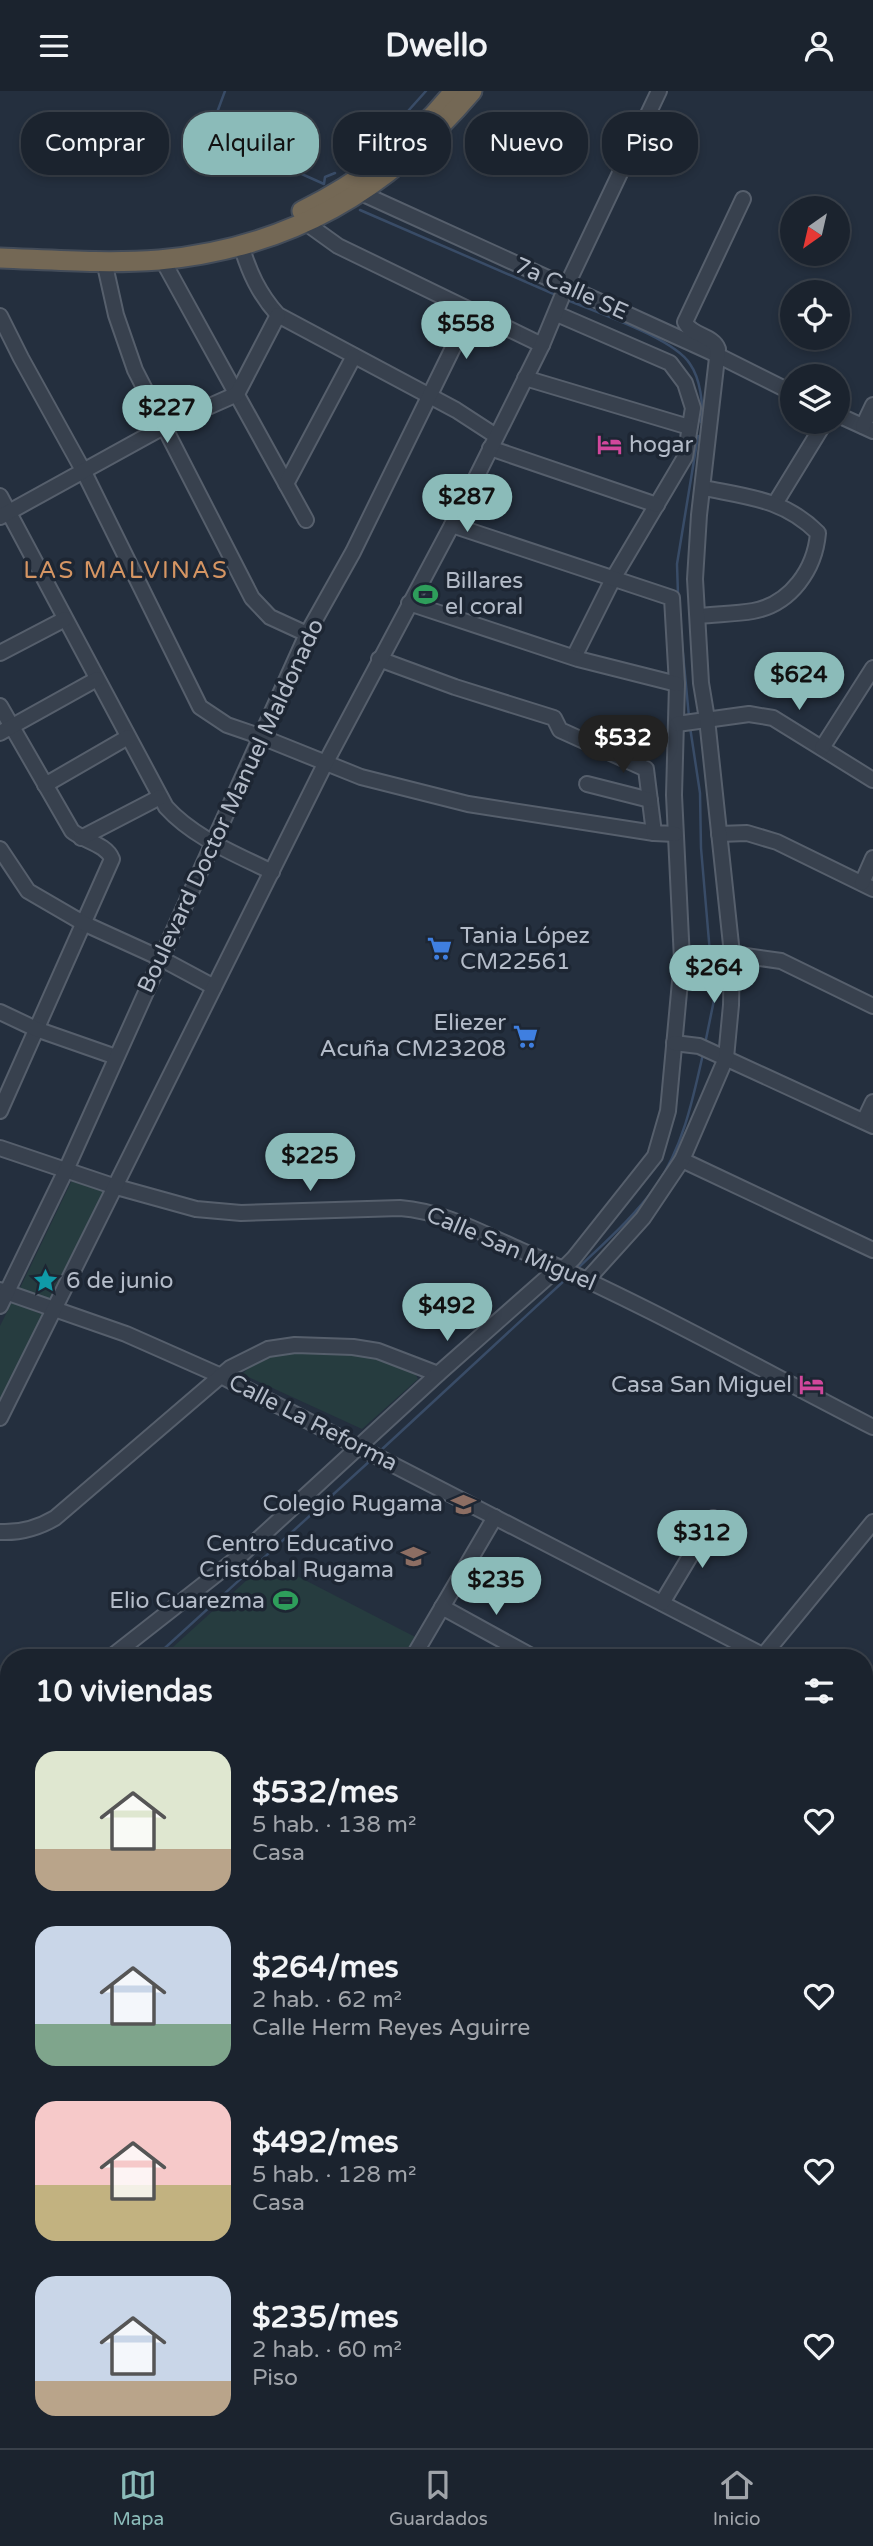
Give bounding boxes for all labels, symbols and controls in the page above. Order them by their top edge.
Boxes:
icon: menu [35,27,73,65]
text: Dwello [385,27,488,65]
icon: person [800,27,838,65]
chip: Comprar [21,112,169,175]
chip: Alquilar [183,112,319,175]
chip: Filtros [333,112,451,175]
chip: Nuevo [465,112,588,175]
chip: Piso [602,112,698,175]
north arrow [780,196,850,266]
map controls [780,196,850,434]
street label: 7a Calle SE [510,251,632,327]
button: locate [780,280,850,350]
pin: $558 [425,301,507,361]
text: $558 [437,310,495,338]
button: layers [780,364,850,434]
pin: $227 [126,385,208,445]
text: $227 [138,394,196,422]
hotel icon: hogar [595,431,623,459]
place label: hogar [629,431,693,459]
pin: $287 [426,475,508,534]
text: $287 [438,483,496,511]
district label: LAS MALVINAS [23,556,229,585]
place label: Billares el coral [445,567,523,621]
sports icon: Billares el coral [411,580,439,608]
street label: Boulevard Doctor Manuel Maldonado [132,615,330,997]
pin: $624 [758,653,840,712]
text: $624 [770,661,828,689]
pin: $532 [582,715,664,775]
text: $532 [594,724,652,752]
place label: Tania López CM22561 [460,922,590,976]
supermarket icon: Tania López CM22561 [426,935,454,963]
pin: $264 [673,946,755,1005]
text: $264 [685,954,743,982]
place label: Eliezer Acuña CM23208 [320,1009,506,1063]
supermarket icon: Eliezer Acuña CM23208 [512,1022,540,1050]
pin: $225 [269,1133,351,1193]
text: $225 [281,1142,339,1170]
street label: Calle San Miguel [422,1201,600,1297]
place icon: 6 de junio [32,1267,60,1295]
place label: 6 de junio [66,1267,174,1295]
pin: $492 [406,1283,488,1343]
text: $492 [418,1292,476,1320]
street label: Calle La Reforma [224,1368,402,1478]
place label: Casa San Miguel [611,1371,792,1399]
hotel icon: Casa San Miguel [798,1371,826,1399]
place label: Colegio Rugama [263,1490,443,1518]
school or university icon: Colegio Rugama [449,1490,477,1518]
pin: $312 [661,1511,743,1570]
text: $312 [673,1519,731,1547]
place label: Centro Educativo Cristóbal Rugama [199,1530,394,1584]
school or university icon: Centro Educativo Cristóbal Rugama [400,1543,428,1571]
pin: $235 [455,1557,537,1617]
text: $235 [467,1566,525,1594]
place label: Elio Cuarezma [109,1587,265,1615]
sports icon: Elio Cuarezma [271,1587,299,1615]
icon: filters [800,1672,838,1710]
text: 10 viviendas [35,1673,213,1710]
text: $532/mes [252,1774,399,1811]
icon: home [91,1779,175,1863]
icon: heart [800,1802,838,1840]
text: 5 hab. · 138 m² [252,1811,417,1839]
text: Casa [252,1839,305,1867]
text: $264/mes [252,1949,399,1986]
icon: home [91,1954,175,2038]
icon: heart [800,1977,838,2015]
text: 2 hab. · 62 m² [252,1986,402,2014]
text: Calle Herm Reyes Aguirre [252,2014,530,2042]
text: $492/mes [252,2124,399,2161]
icon: home [91,2129,175,2213]
icon: heart [800,2152,838,2190]
text: 5 hab. · 128 m² [252,2161,417,2189]
text: Casa [252,2189,305,2217]
text: $235/mes [252,2299,399,2336]
icon: home [91,2304,175,2388]
icon: heart [800,2327,838,2365]
text: 2 hab. · 60 m² [252,2336,402,2364]
text: Piso [252,2364,298,2392]
tab: Mapa [112,2466,164,2530]
tab: Guardados [389,2466,488,2530]
tab: Inicio [713,2466,761,2530]

